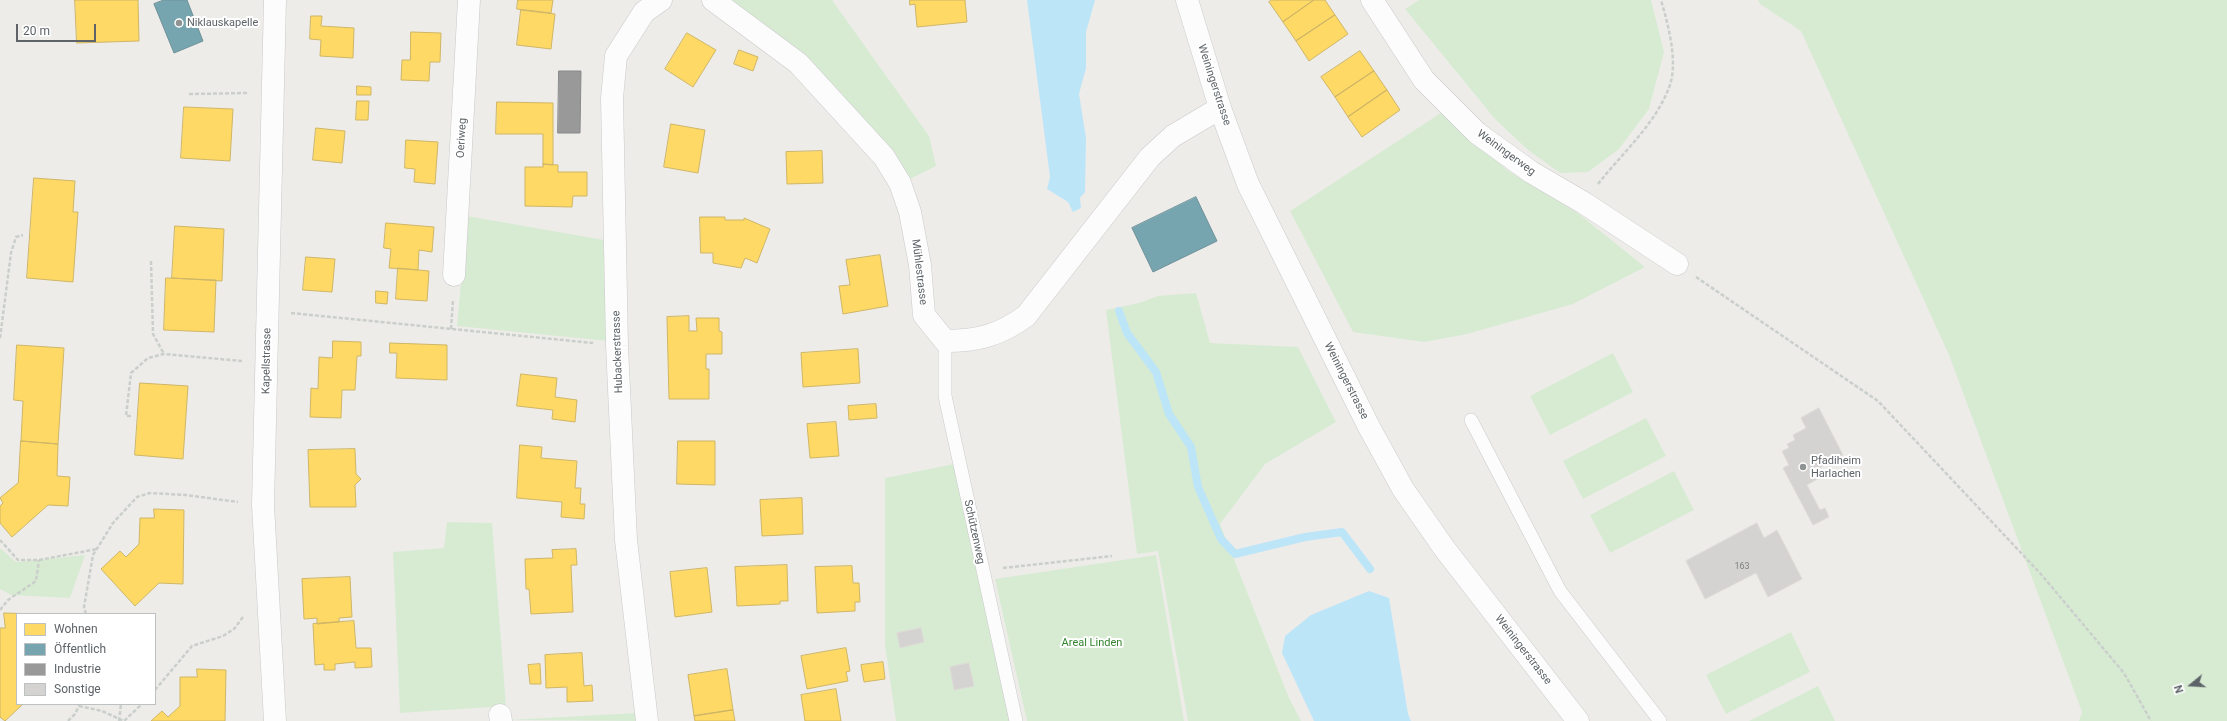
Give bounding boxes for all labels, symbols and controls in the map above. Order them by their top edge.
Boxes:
scale bar [18,16,98,42]
place label: Niklauskapelle [187,16,258,30]
marker: Niklauskapelle [174,18,184,28]
text: 20 m [23,24,50,38]
street label: Weiningerstrasse [1195,43,1233,127]
street label: Oeriweg [454,118,470,158]
street label: Weiningerweg [1474,127,1538,179]
street label: Mühlestrasse [908,238,930,306]
street label: Hubackerstrasse [610,310,626,394]
street label: Kapellstrasse [260,328,274,394]
street label: Weiningerstrasse [1321,340,1371,422]
place label: Pfadiheim Harlachen [1811,454,1861,480]
marker: Pfadiheim Harlachen [1798,462,1808,472]
street label: Schützenweg [961,499,987,565]
house number: 163 [1734,562,1750,572]
legend [16,613,156,705]
street label: Weiningerstrasse [1492,613,1554,687]
text: Wohnen [54,622,98,636]
park label: Areal Linden [1062,636,1122,650]
text: Öffentlich [54,642,106,656]
text: Industrie [54,662,101,676]
north arrow [2171,665,2211,705]
text: Sonstige [54,682,101,696]
text: N [2172,683,2186,695]

